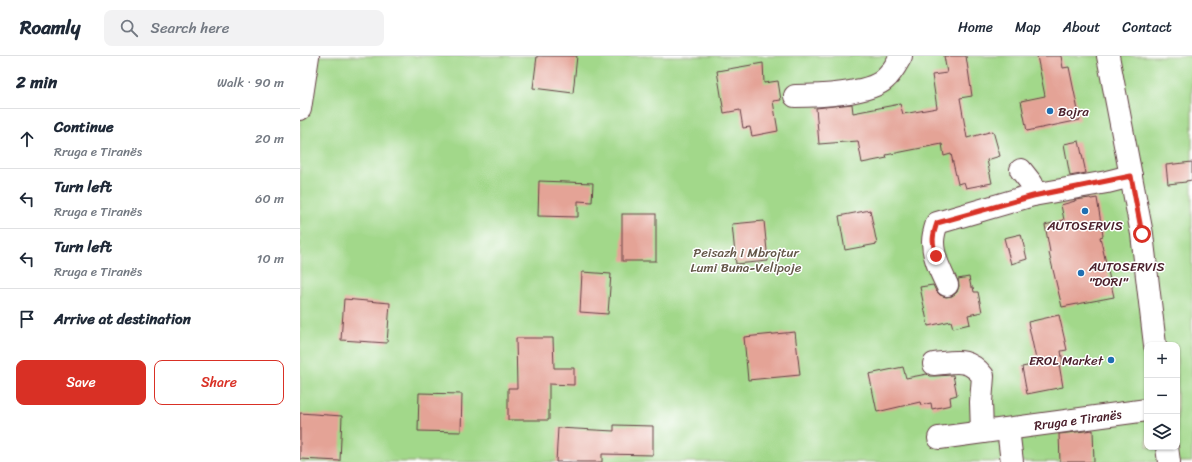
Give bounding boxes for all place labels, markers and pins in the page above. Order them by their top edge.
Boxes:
place label: Bojra [1058,100,1089,123]
marker: Bojra [1045,106,1055,116]
marker: AUTOSERVIS [1080,206,1090,216]
place label: AUTOSERVIS [1046,214,1123,237]
place label: AUTOSERVIS "DORI" [1088,255,1165,293]
marker: AUTOSERVIS "DORI" [1076,268,1086,278]
place label: EROL Market [1029,349,1104,372]
marker: EROL Market [1106,355,1116,365]

